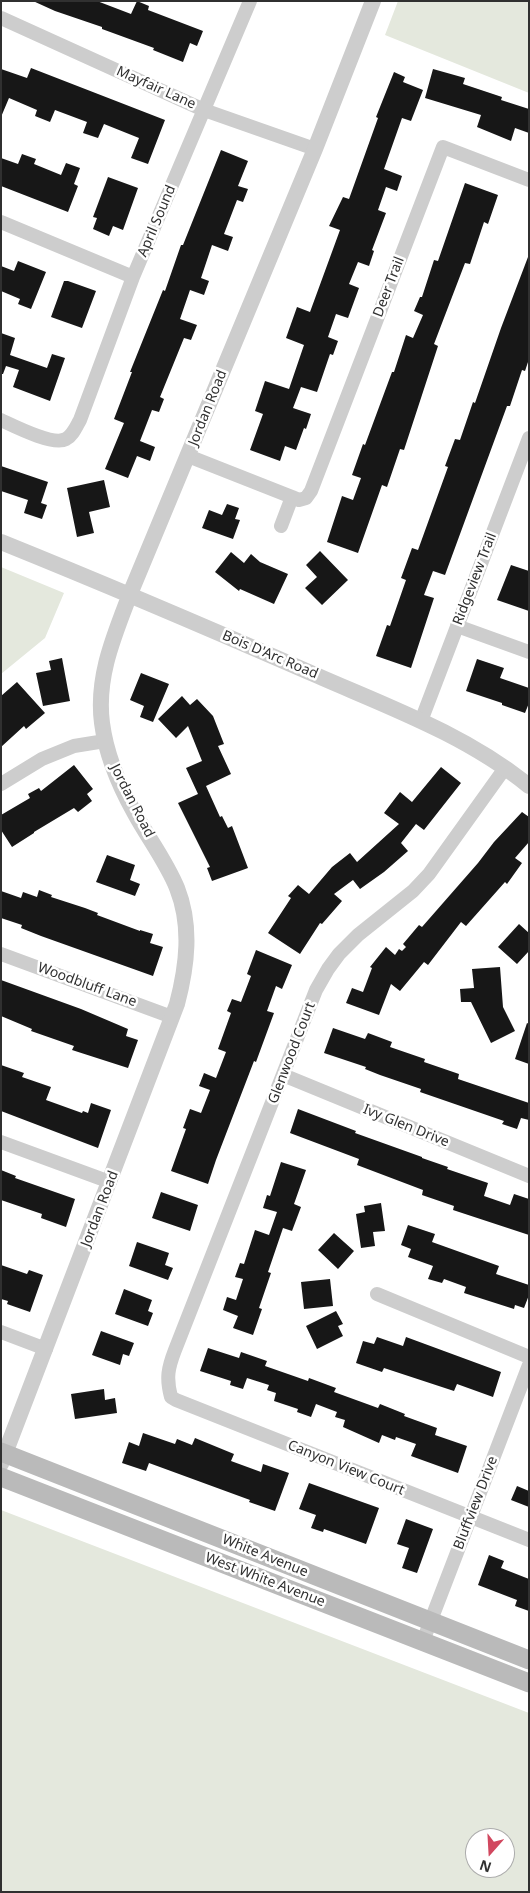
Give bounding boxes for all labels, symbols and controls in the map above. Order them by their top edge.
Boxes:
street label: Mayfair Lane [114,63,198,113]
street label: April Sound [134,183,180,259]
street label: Deer Trail [370,255,408,319]
street label: Jordan Road [185,368,231,448]
street label: Ridgeview Trail [450,530,500,628]
street label: Bois D'Arc Road [220,627,320,683]
street label: Jordan Road [106,761,158,841]
street label: Woodbluff Lane [35,959,139,1011]
street label: Glenwood Court [265,1000,319,1106]
street label: Ivy Glen Drive [361,1101,451,1151]
street label: Jordan Road [78,1169,122,1249]
street label: Canyon View Court [285,1437,407,1499]
street label: Bluffview Drive [450,1454,502,1552]
street label: White Avenue [220,1531,310,1581]
street label: West White Avenue [203,1549,327,1611]
north arrow [465,1828,515,1878]
text: N [477,1856,494,1878]

